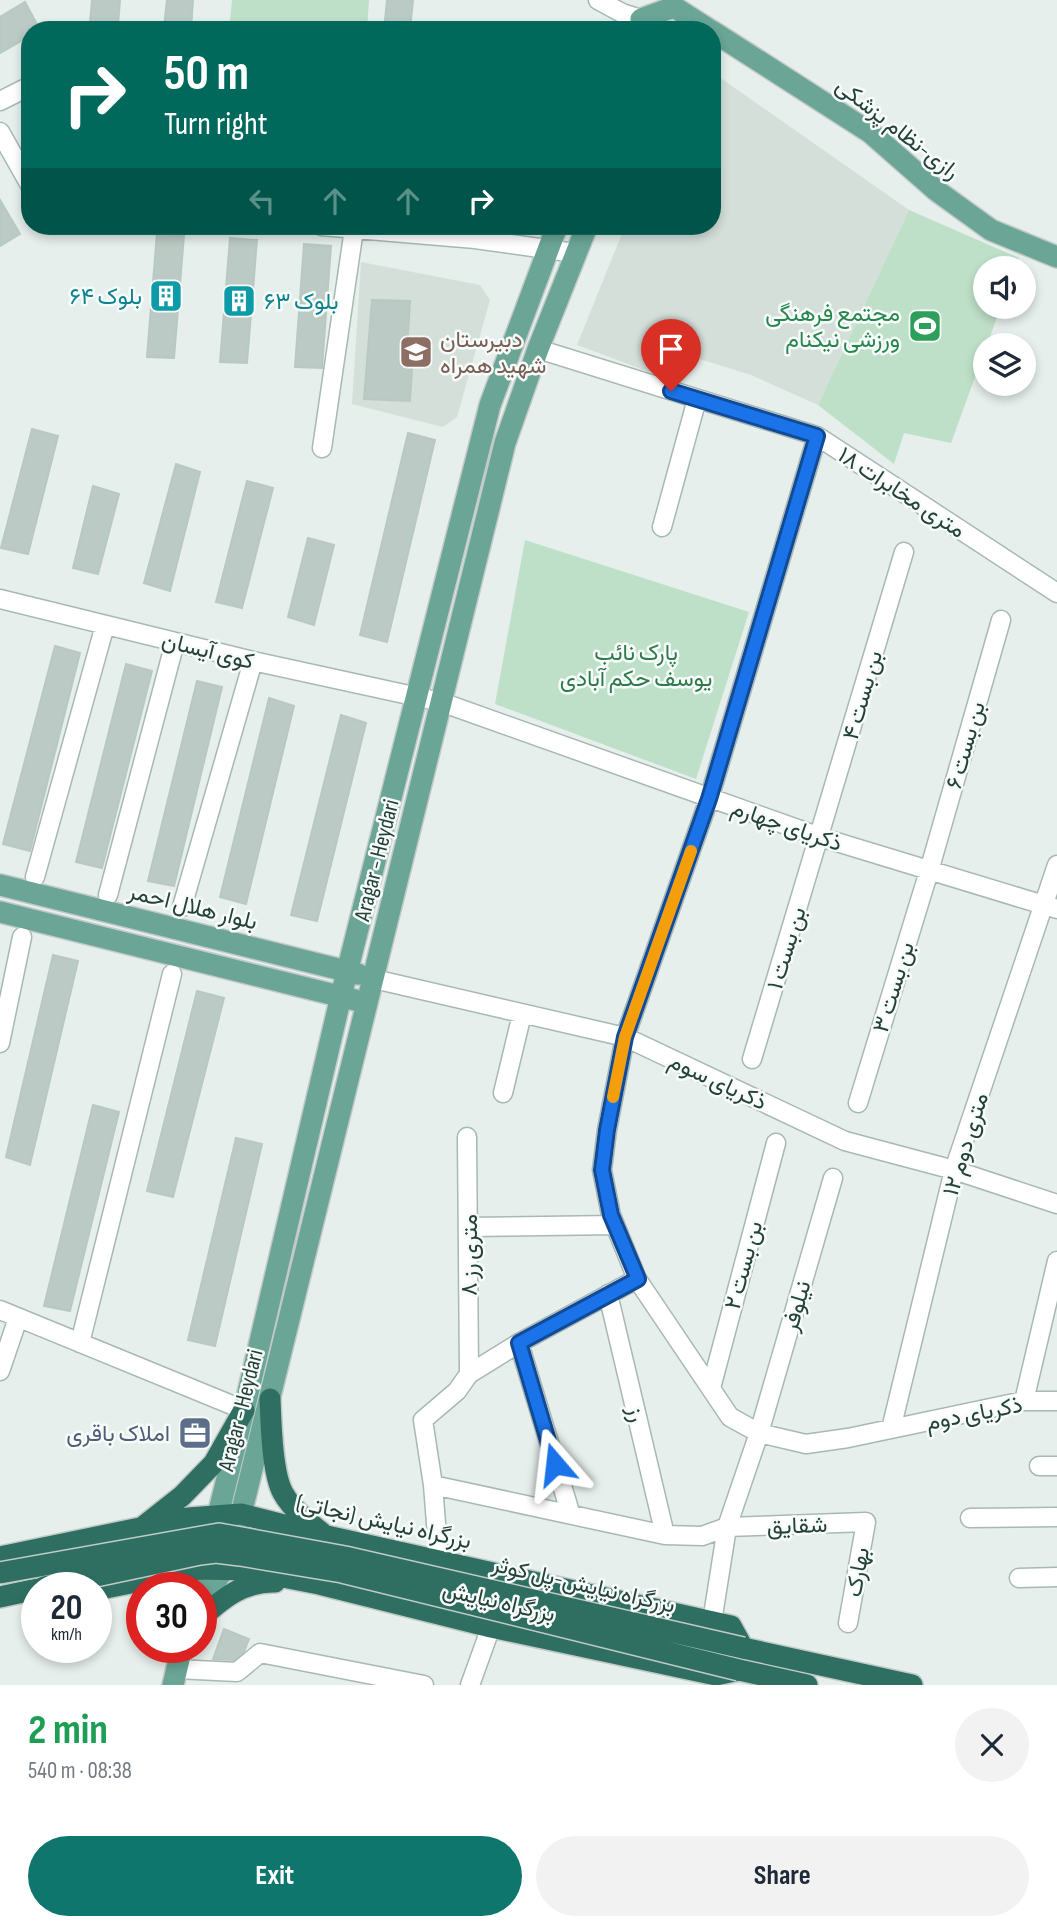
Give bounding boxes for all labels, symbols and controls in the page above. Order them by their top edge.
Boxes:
text: 50 m [164,45,249,104]
icon: right [49,49,140,140]
street label: رازی-نظام پزشکی [829,72,965,187]
text: Turn right [164,105,268,144]
icon: left [243,182,281,220]
icon: ahead [316,182,354,220]
icon: ahead [389,182,427,220]
icon: right [462,182,500,220]
map controls [973,256,1036,396]
button: sound [973,256,1036,319]
building icon: بلوک ۶۴ [147,277,185,315]
building icon: بلوک ۶۳ [220,282,258,320]
place label: بلوک ۶۴ [70,283,142,311]
place label: بلوک ۶۳ [264,288,338,316]
place label: مجتمع فرهنگی ورزشی نیکنام [765,300,900,354]
sports icon: مجتمع فرهنگی ورزشی نیکنام [906,307,944,345]
pin [641,319,701,391]
place label: دبیرستان شهید همراه [440,326,546,380]
icon: arrive [652,330,690,368]
school or university icon: دبیرستان شهید همراه [397,333,435,371]
button: layers [973,333,1036,396]
street label: ۱۸ متری مخابرات [832,441,971,545]
street label: کوی آیسان [159,626,257,676]
park label: پارک نائب یوسف حکم آبادی [560,639,712,693]
street label: بن بست ۴ [837,647,889,743]
street label: بن بست ۶ [940,698,992,792]
street label: ذکریای چهارم [727,794,846,859]
street label: Aragar - Heydari [348,797,406,925]
street label: بلوار هلال احمر [124,877,260,937]
street label: بن بست ۱ [761,904,813,993]
street label: بن بست ۳ [867,939,921,1036]
street label: ذکریای سوم [664,1047,771,1117]
street label: ۱۲ متری دوم [937,1089,995,1199]
street label: ۸ متری رز [456,1214,484,1296]
street label: بن بست ۲ [719,1218,769,1312]
street label: نیلوفر [776,1277,818,1336]
street label: Aragar - Heydari [212,1347,270,1475]
street label: ذکریای دوم [924,1391,1025,1437]
street label: رز [620,1403,651,1425]
office icon: املاک باقری [176,1414,214,1452]
place label: املاک باقری [66,1420,170,1448]
position arrow [518,1427,592,1501]
street label: بزرگراه نیایش (نجاتی) [294,1488,474,1556]
street label: شقایق [766,1511,828,1541]
street label: بهارک [840,1545,876,1599]
street label: بزرگراه نیایش-پل کوثر [490,1550,678,1618]
speed limit sign: 30 [126,1572,217,1663]
street label: بزرگراه نیایش [440,1575,558,1627]
text: 20 [51,1587,83,1630]
text: km/h [51,1624,82,1645]
text: 2 min [28,1705,108,1756]
button: close [955,1708,1029,1782]
text: 540 m · 08:38 [28,1757,132,1785]
button: Exit [28,1836,522,1916]
button: Share [536,1836,1029,1916]

